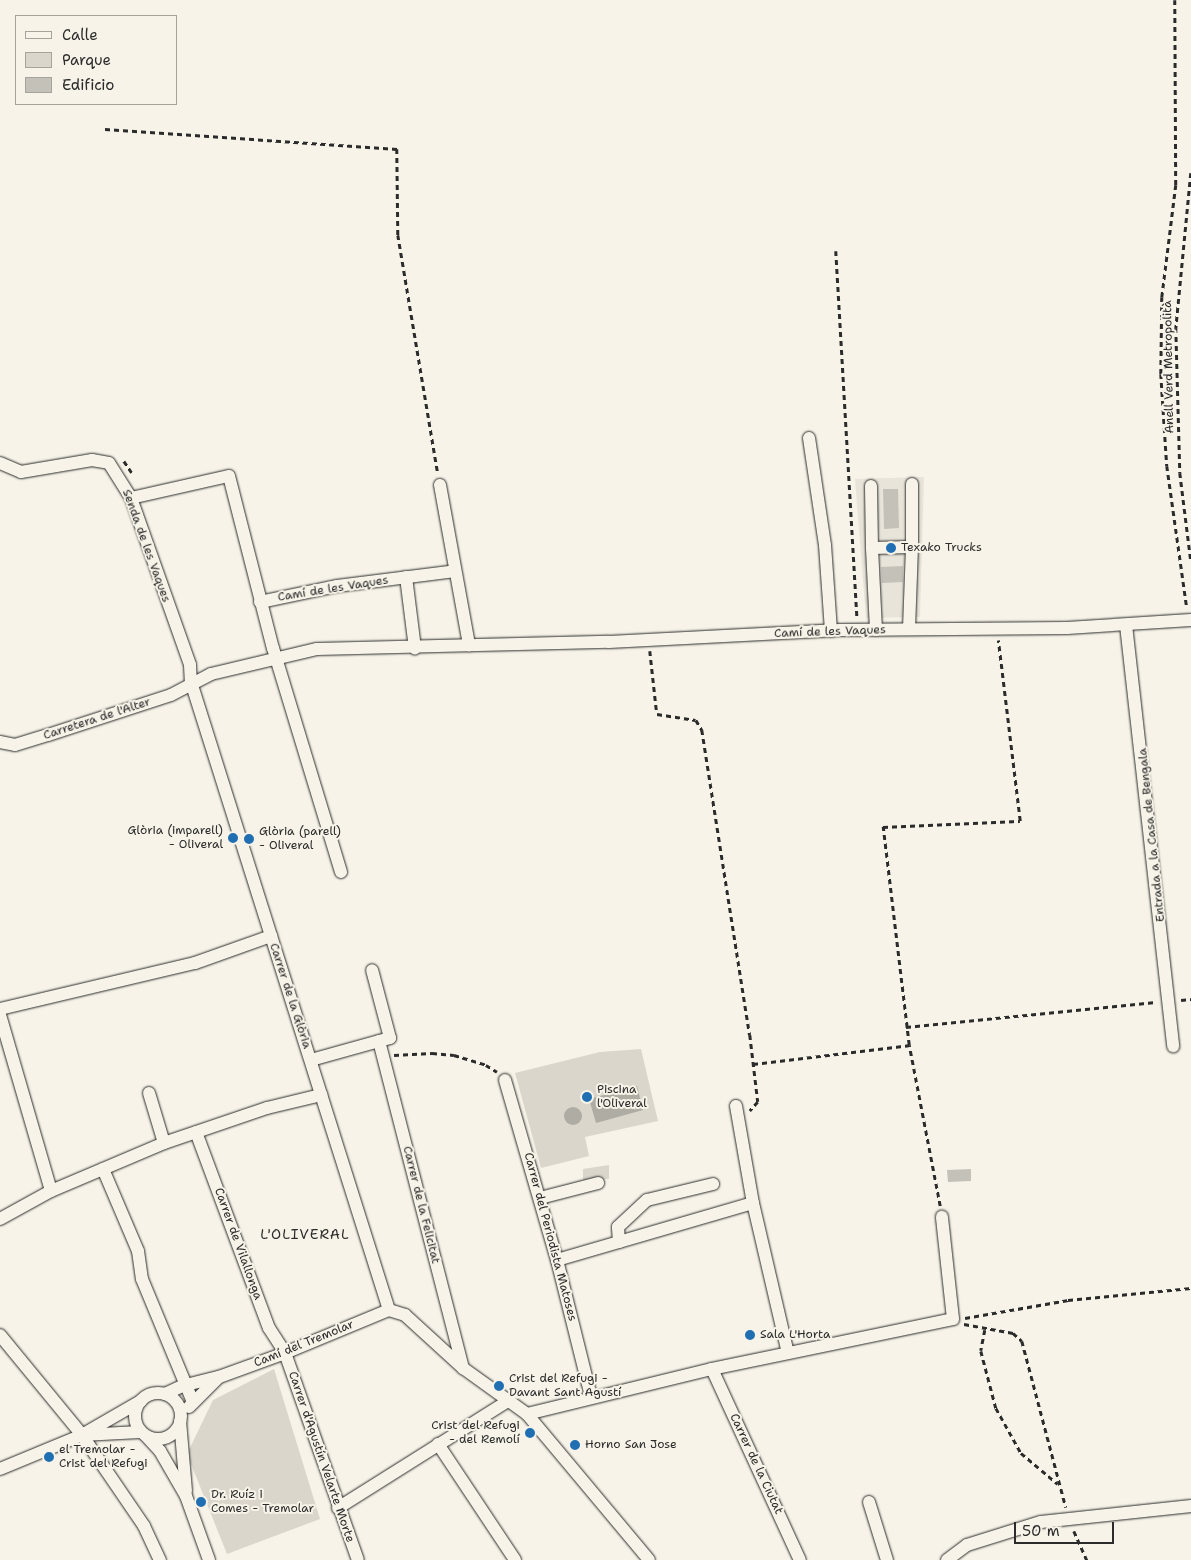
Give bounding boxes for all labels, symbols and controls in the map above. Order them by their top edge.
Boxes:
legend [15,15,178,105]
text: Calle [62,25,98,45]
text: Parque [62,50,111,70]
text: Edificio [62,75,114,95]
street label: Anell Verd Metropolità [1161,300,1177,434]
street label: Senda de les Vaques [119,488,173,604]
place label: Texako Trucks [901,541,982,555]
marker: Texako Trucks [885,542,897,554]
street label: Camí de les Vaques [277,573,389,605]
street label: Camí de les Vaques [774,623,886,641]
street label: Carretera de l'Alter [41,695,153,743]
street label: Entrada a la Casa de Bengala [1136,747,1168,923]
place label: Glòria (imparell) - Oliveral [128,824,223,852]
place label: Glòria (parell) - Oliveral [259,825,341,853]
marker: Glòria (imparell) - Oliveral [227,832,239,844]
marker: Glòria (parell) - Oliveral [243,833,255,845]
street label: Carrer de la Glòria [266,941,314,1051]
place label: Piscina l'Oliveral [597,1083,647,1111]
marker: Piscina l'Oliveral [581,1091,593,1103]
street label: Carrer de la Felicitat [399,1145,443,1265]
street label: Carrer del Periodista Matoses [521,1151,579,1323]
street label: Carrer de Vilallonga [211,1186,265,1302]
district label: L'OLIVERAL [259,1226,351,1242]
street label: Camí del Tremolar [252,1317,356,1371]
place label: Sala L'Horta [760,1328,830,1342]
marker: Sala L'Horta [744,1329,756,1341]
street label: Carrer d'Agustín Velarte Morte [285,1370,357,1544]
place label: Crist del Refugi - Davant Sant Agustí [509,1372,621,1400]
marker: Crist del Refugi - Davant Sant Agustí [493,1380,505,1392]
street label: Carrer de la Ciutat [726,1411,786,1517]
place label: Crist del Refugi - del Remolí [431,1419,520,1447]
marker: Crist del Refugi - del Remolí [524,1427,536,1439]
place label: Horno San Jose [585,1438,677,1452]
marker: Horno San Jose [569,1439,581,1451]
place label: el Tremolar - Crist del Refugi [59,1443,148,1471]
marker: el Tremolar - Crist del Refugi [43,1451,55,1463]
place label: Dr. Ruíz i Comes - Tremolar [211,1488,314,1516]
marker: Dr. Ruíz i Comes - Tremolar [195,1496,207,1508]
scale bar [1016,1512,1116,1544]
text: 50 m [1022,1521,1060,1541]

